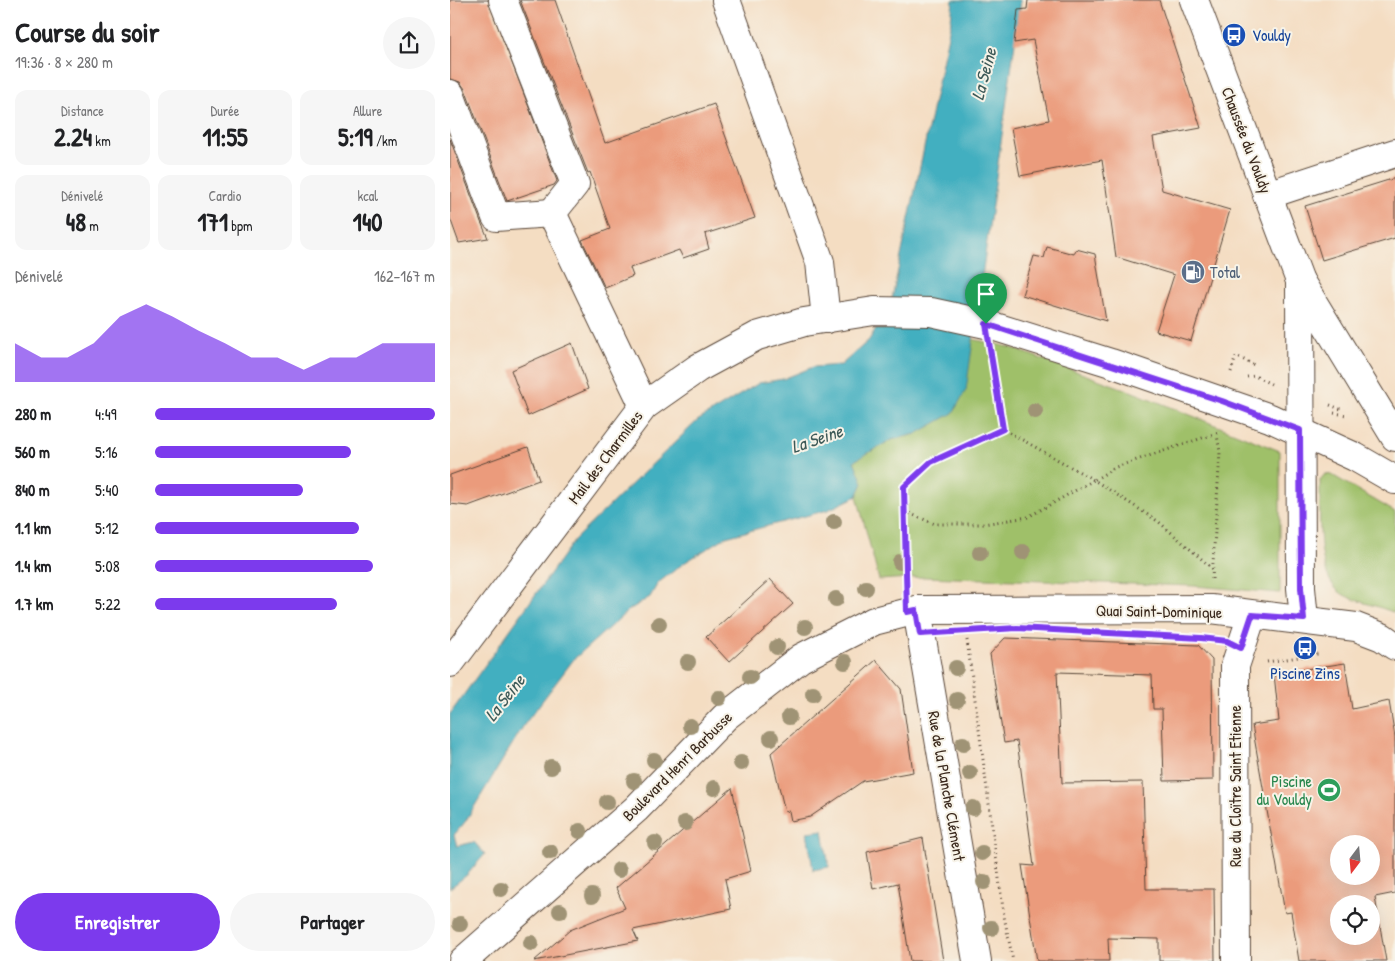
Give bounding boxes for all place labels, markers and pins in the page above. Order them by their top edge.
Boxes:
bus stop icon: Vouldy [1221,22,1247,48]
place label: Vouldy [1252,24,1291,46]
fuel station icon: Total [1180,259,1206,285]
place label: Total [1210,261,1241,283]
pin [965,273,1007,324]
bus stop icon: Piscine Zins [1292,635,1318,661]
place label: Piscine Zins [1270,662,1340,684]
place label: Piscine du Vouldy [1257,770,1313,810]
sports icon: Piscine du Vouldy [1316,777,1342,803]

